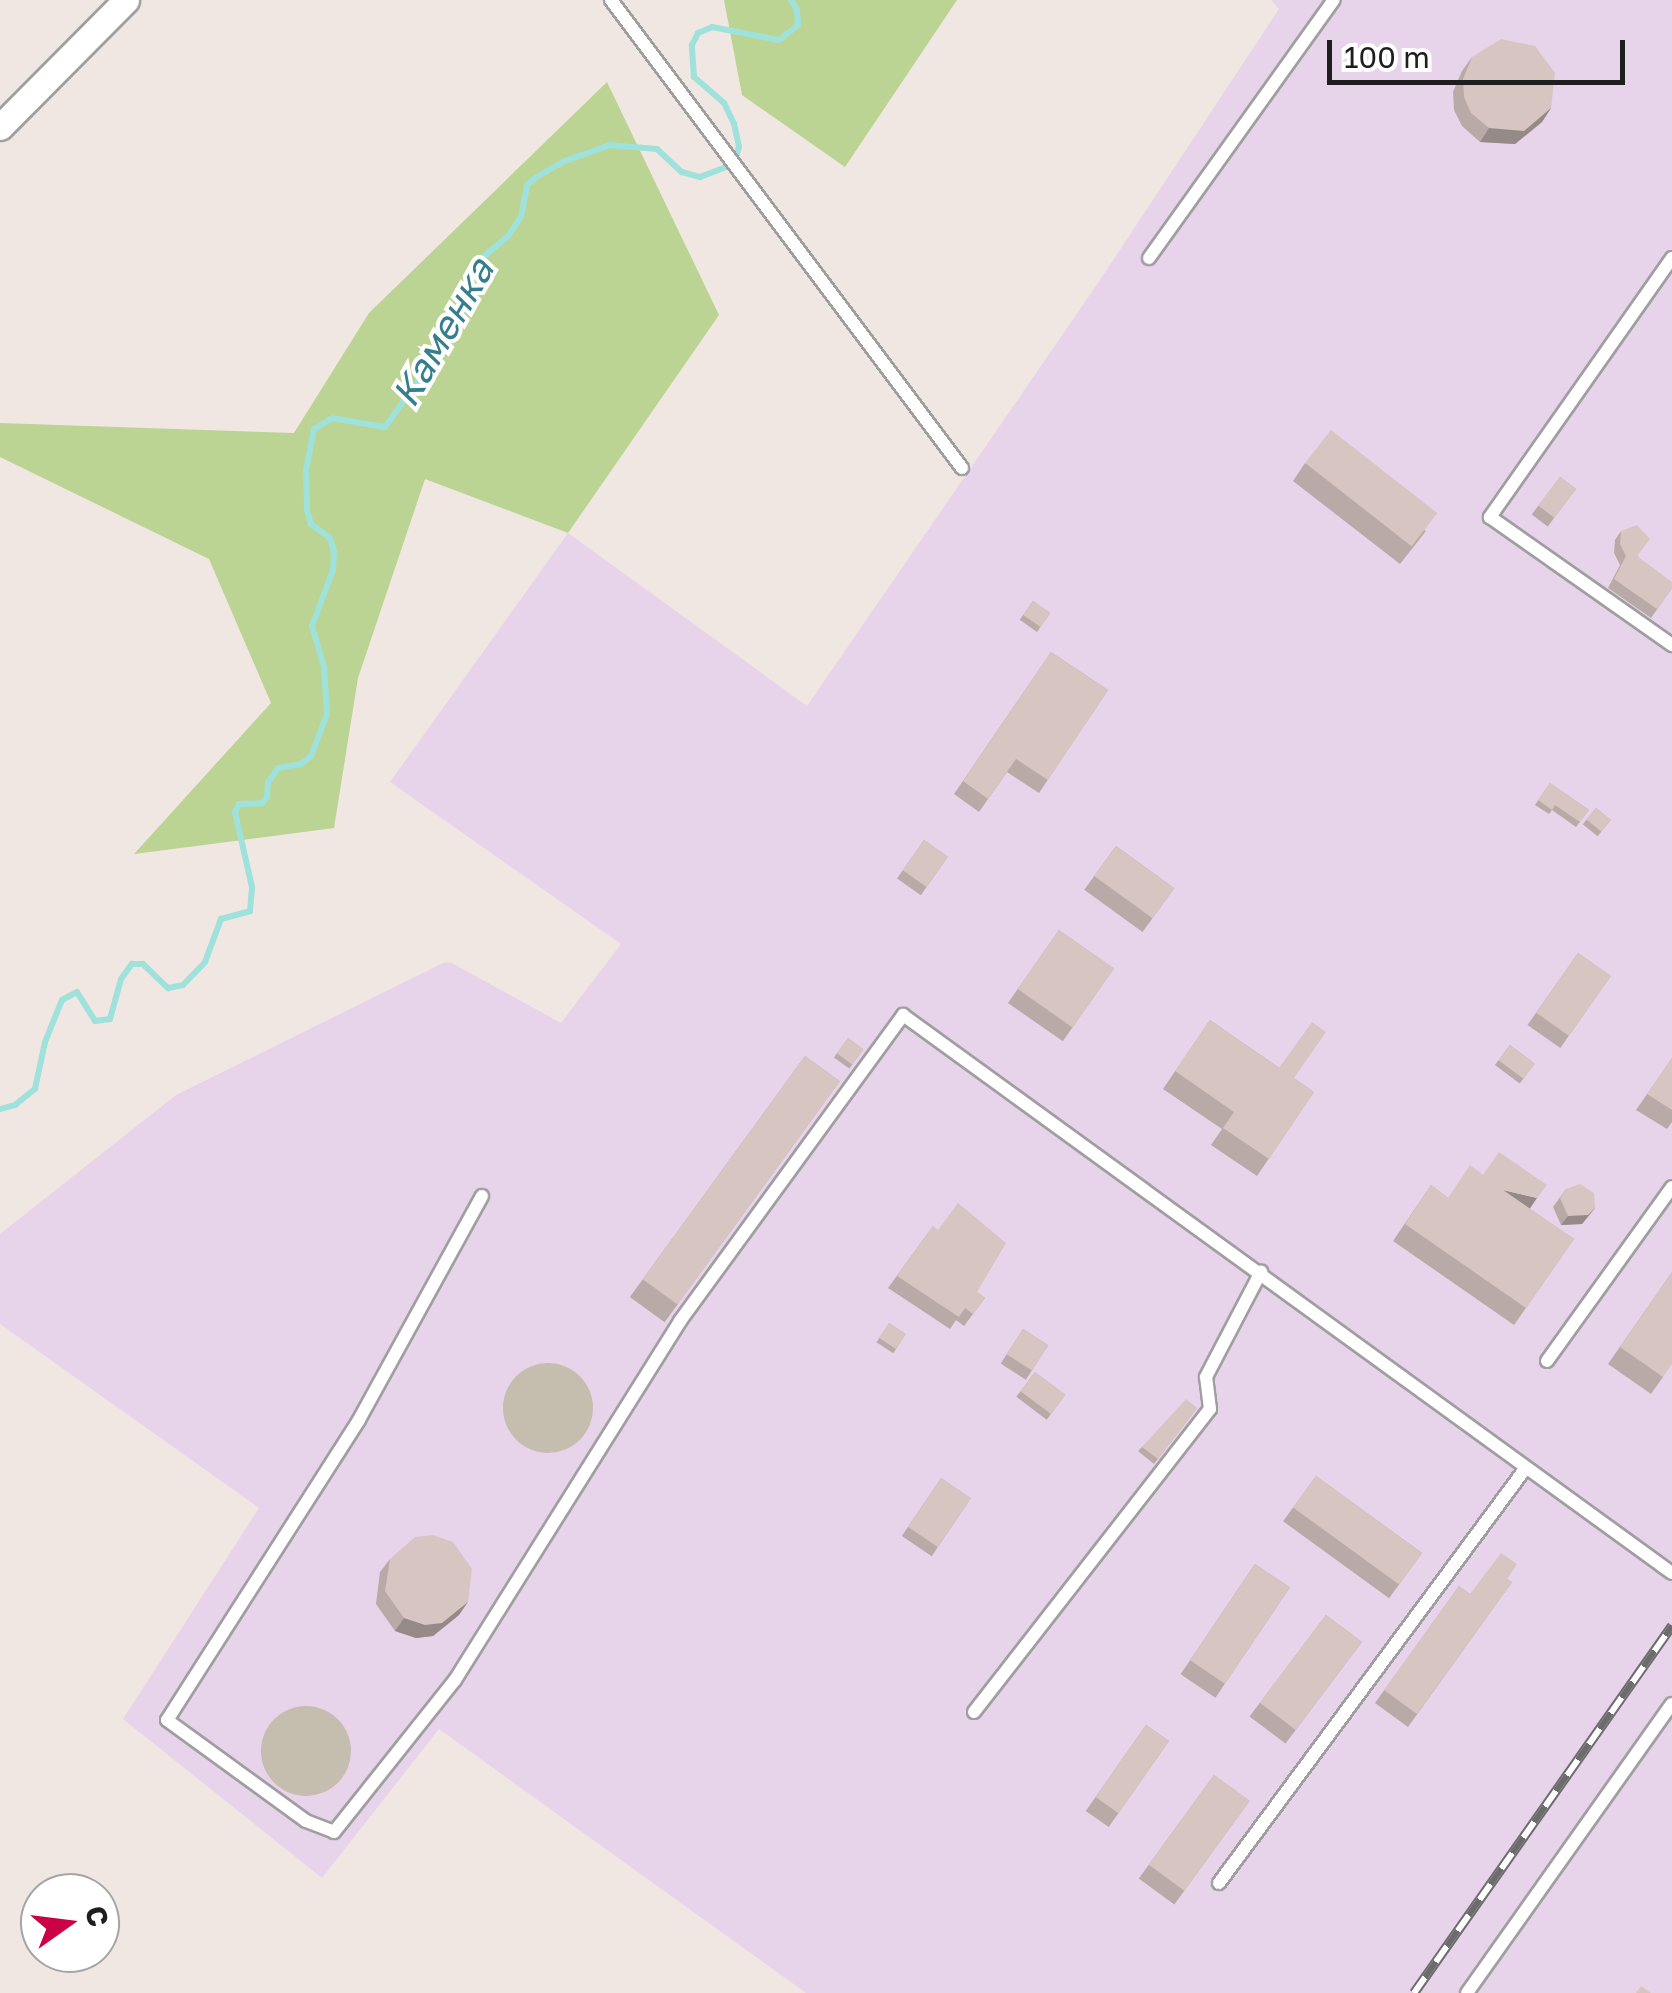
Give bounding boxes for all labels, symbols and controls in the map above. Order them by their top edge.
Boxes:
scale bar [1332,20,1630,82]
text: 100 m [1344,39,1430,75]
water label: Каменка [381,250,503,414]
north arrow [20,1873,120,1973]
text: С [79,1902,116,1930]

